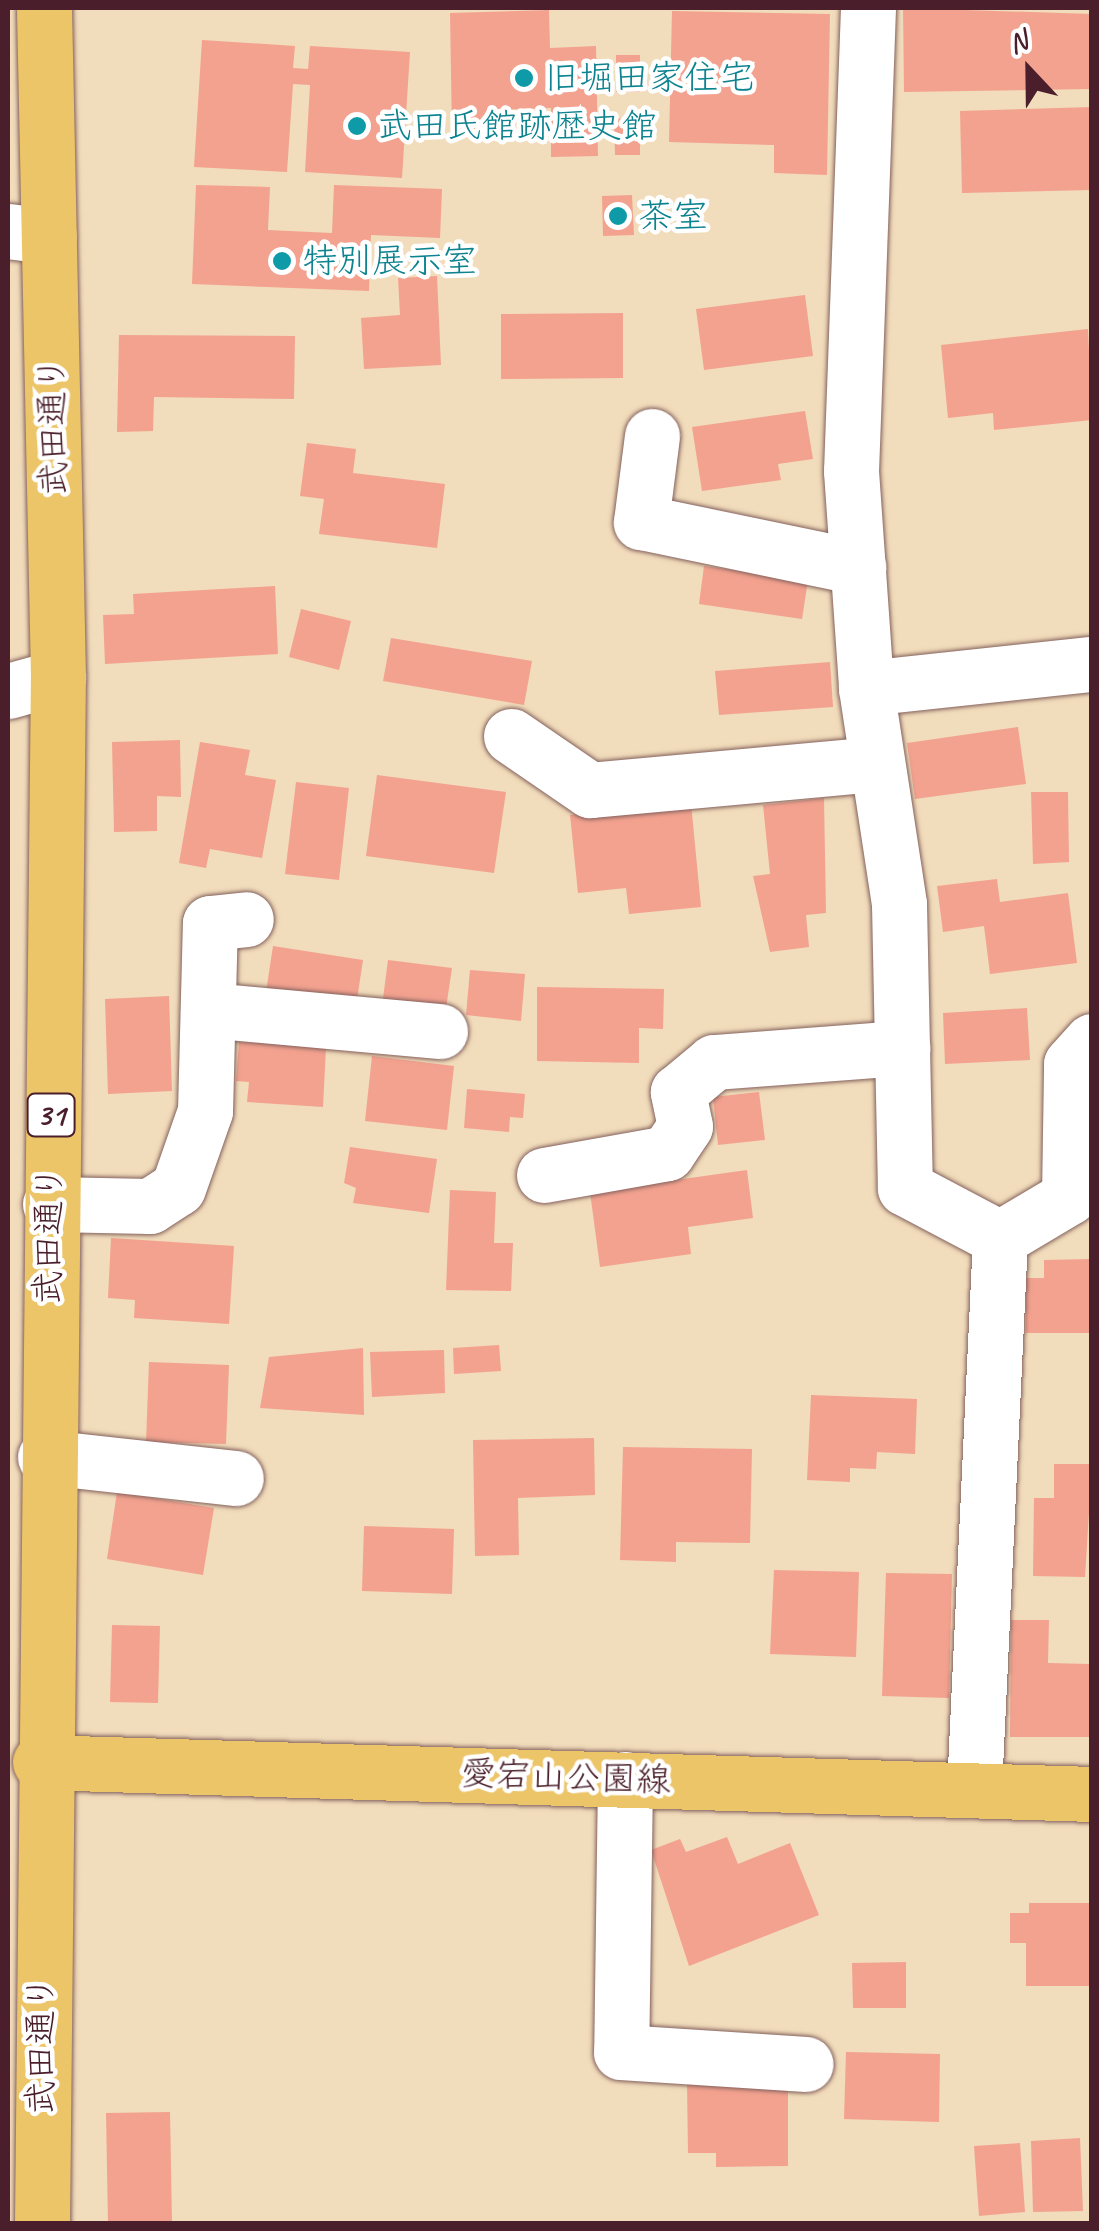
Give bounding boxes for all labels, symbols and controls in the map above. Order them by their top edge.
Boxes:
north arrow [979,20,1079,120]
text: N [1003,22,1032,61]
place label: 旧堀田家住宅 [544,57,754,99]
marker: 旧堀田家住宅 [513,67,535,89]
place label: 武田氏館跡歴史館 [377,105,657,147]
marker: 武田氏館跡歴史館 [346,115,368,137]
place label: 茶室 [638,195,708,237]
marker: 茶室 [607,205,629,227]
place label: 特別展示室 [302,240,477,282]
marker: 特別展示室 [271,250,293,272]
street label: 武田通り [31,356,75,496]
road number: 31 [26,1088,76,1142]
street label: 武田通り [27,1165,71,1305]
street label: 愛宕山公園線 [460,1752,672,1802]
street label: 武田通り [20,1975,62,2115]

